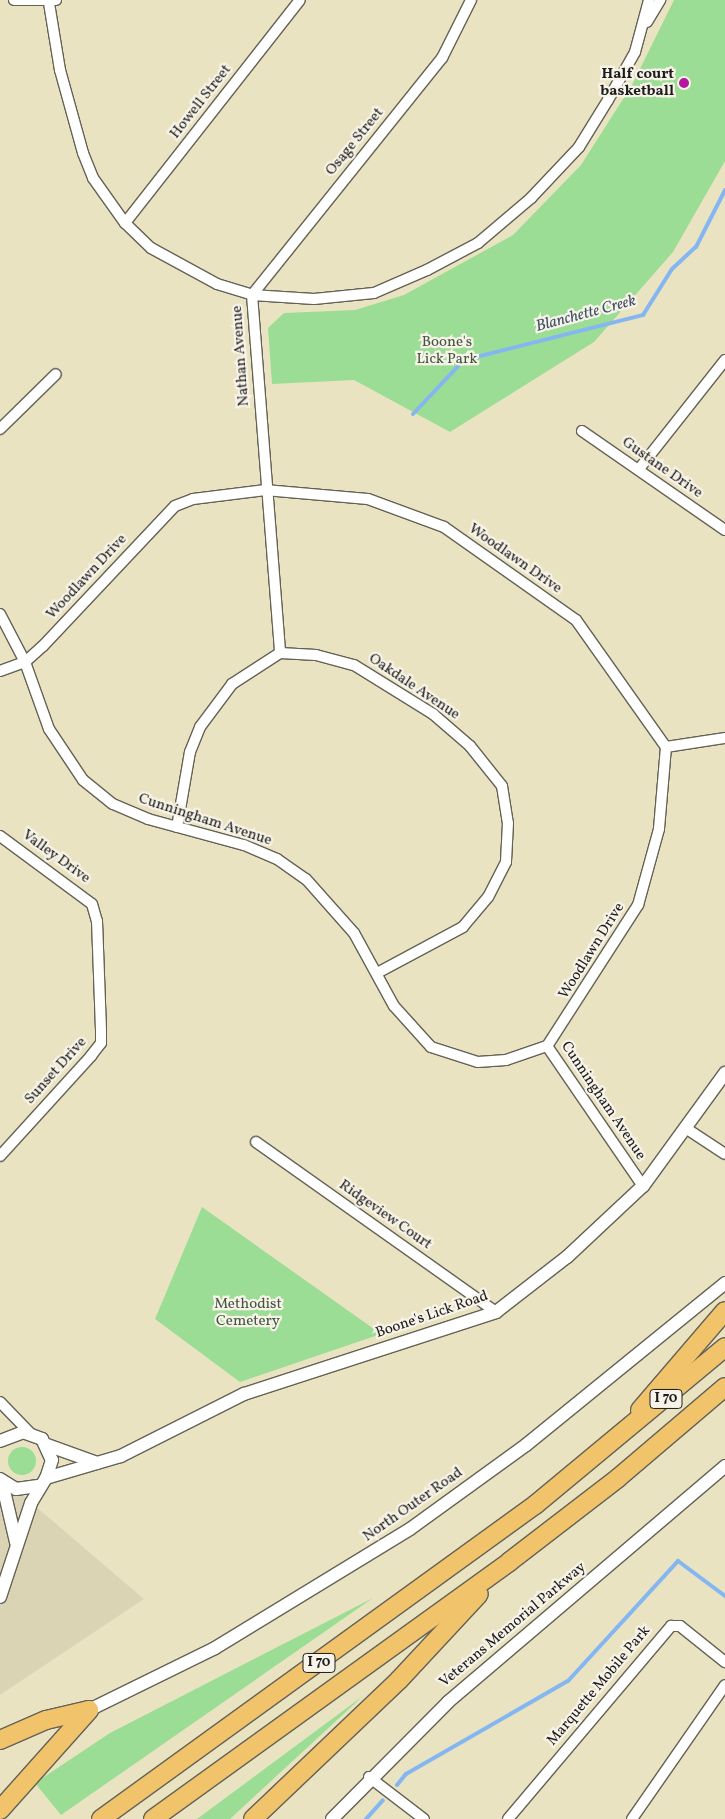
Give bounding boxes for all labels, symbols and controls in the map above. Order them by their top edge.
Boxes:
street label: Howell Street [167,61,235,143]
place label: Half court basketball [600,65,674,100]
marker: Half court basketball [678,77,690,89]
street label: Osage Street [322,104,388,180]
water label: Blanchette Creek [534,291,638,337]
street label: Nathan Avenue [228,305,254,407]
park label: Boone's Lick Park [416,333,478,368]
street label: Gustane Drive [618,434,706,502]
street label: Woodlawn Drive [465,520,565,598]
street label: Woodlawn Drive [43,531,131,623]
street label: Oakdale Avenue [365,650,463,724]
street label: Cunningham Avenue [136,790,274,850]
street label: Valley Drive [18,826,94,888]
street label: Woodlawn Drive [555,900,629,1002]
street label: Sunset Drive [21,1034,91,1108]
street label: Cunningham Avenue [557,1038,649,1164]
street label: Ridgeview Court [335,1176,435,1254]
street label: Boone's Lick Road [373,1287,491,1343]
park label: Methodist Cemetery [214,1295,282,1330]
road number: I 70 [648,1388,684,1410]
street label: North Outer Road [360,1464,466,1546]
street label: Veterans Memorial Parkway [436,1558,590,1692]
street label: Marquette Mobile Park [543,1622,655,1750]
road number: I 70 [302,1652,336,1675]

